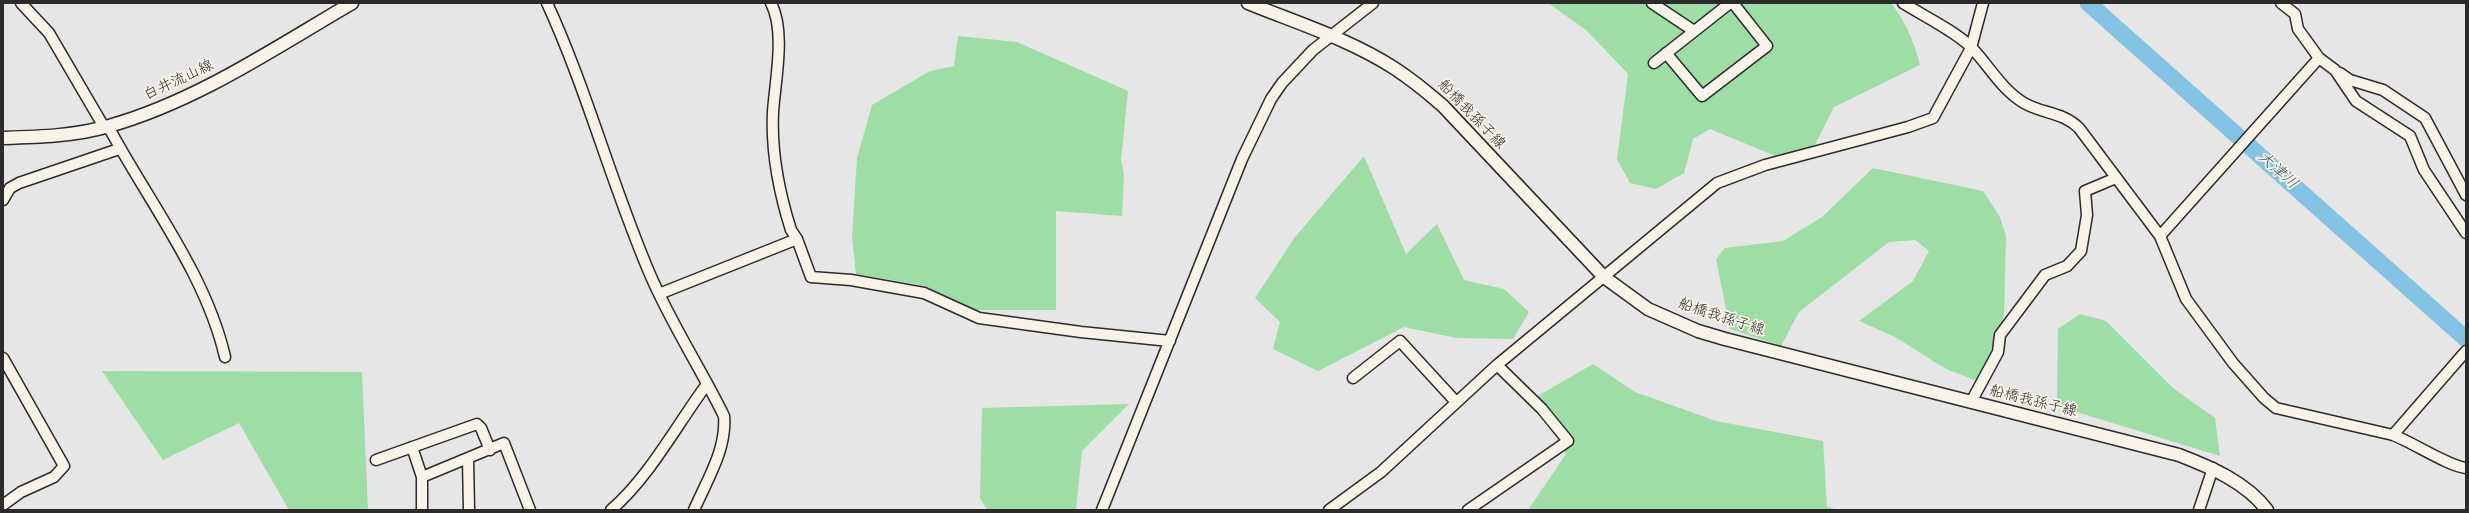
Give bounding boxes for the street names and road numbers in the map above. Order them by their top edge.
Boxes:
street label: 白井流山線 [141,57,217,105]
street label: 船橋我孫子線 [1433,76,1509,154]
street label: 船橋我孫子線 [1675,296,1767,340]
street label: 船橋我孫子線 [1987,382,2079,422]

